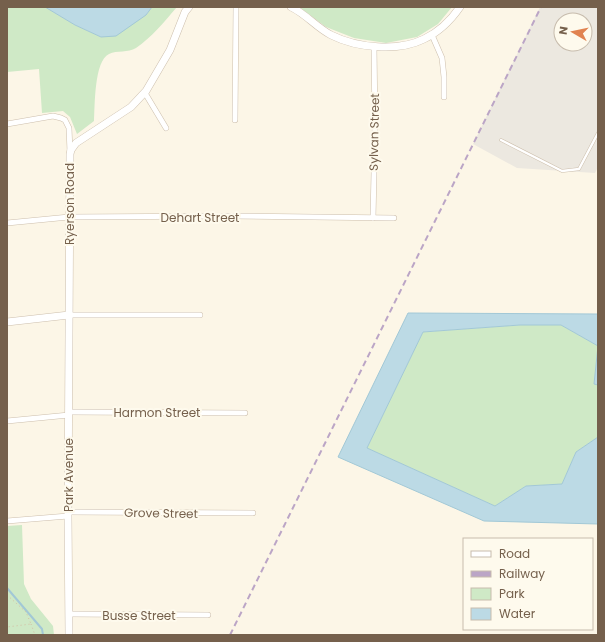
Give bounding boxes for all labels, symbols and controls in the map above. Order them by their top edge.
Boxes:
north arrow [553,12,593,52]
text: N [555,25,572,36]
street label: Sylvan Street [365,93,383,171]
street label: Ryerson Road [61,163,78,245]
street label: Dehart Street [161,209,239,226]
street label: Harmon Street [114,404,200,421]
street label: Park Avenue [60,438,77,512]
street label: Grove Street [124,504,198,522]
legend [463,538,593,630]
text: Road [499,545,530,562]
text: Railway [499,565,545,582]
text: Park [499,585,526,602]
text: Water [499,605,536,622]
street label: Busse Street [102,607,176,624]

